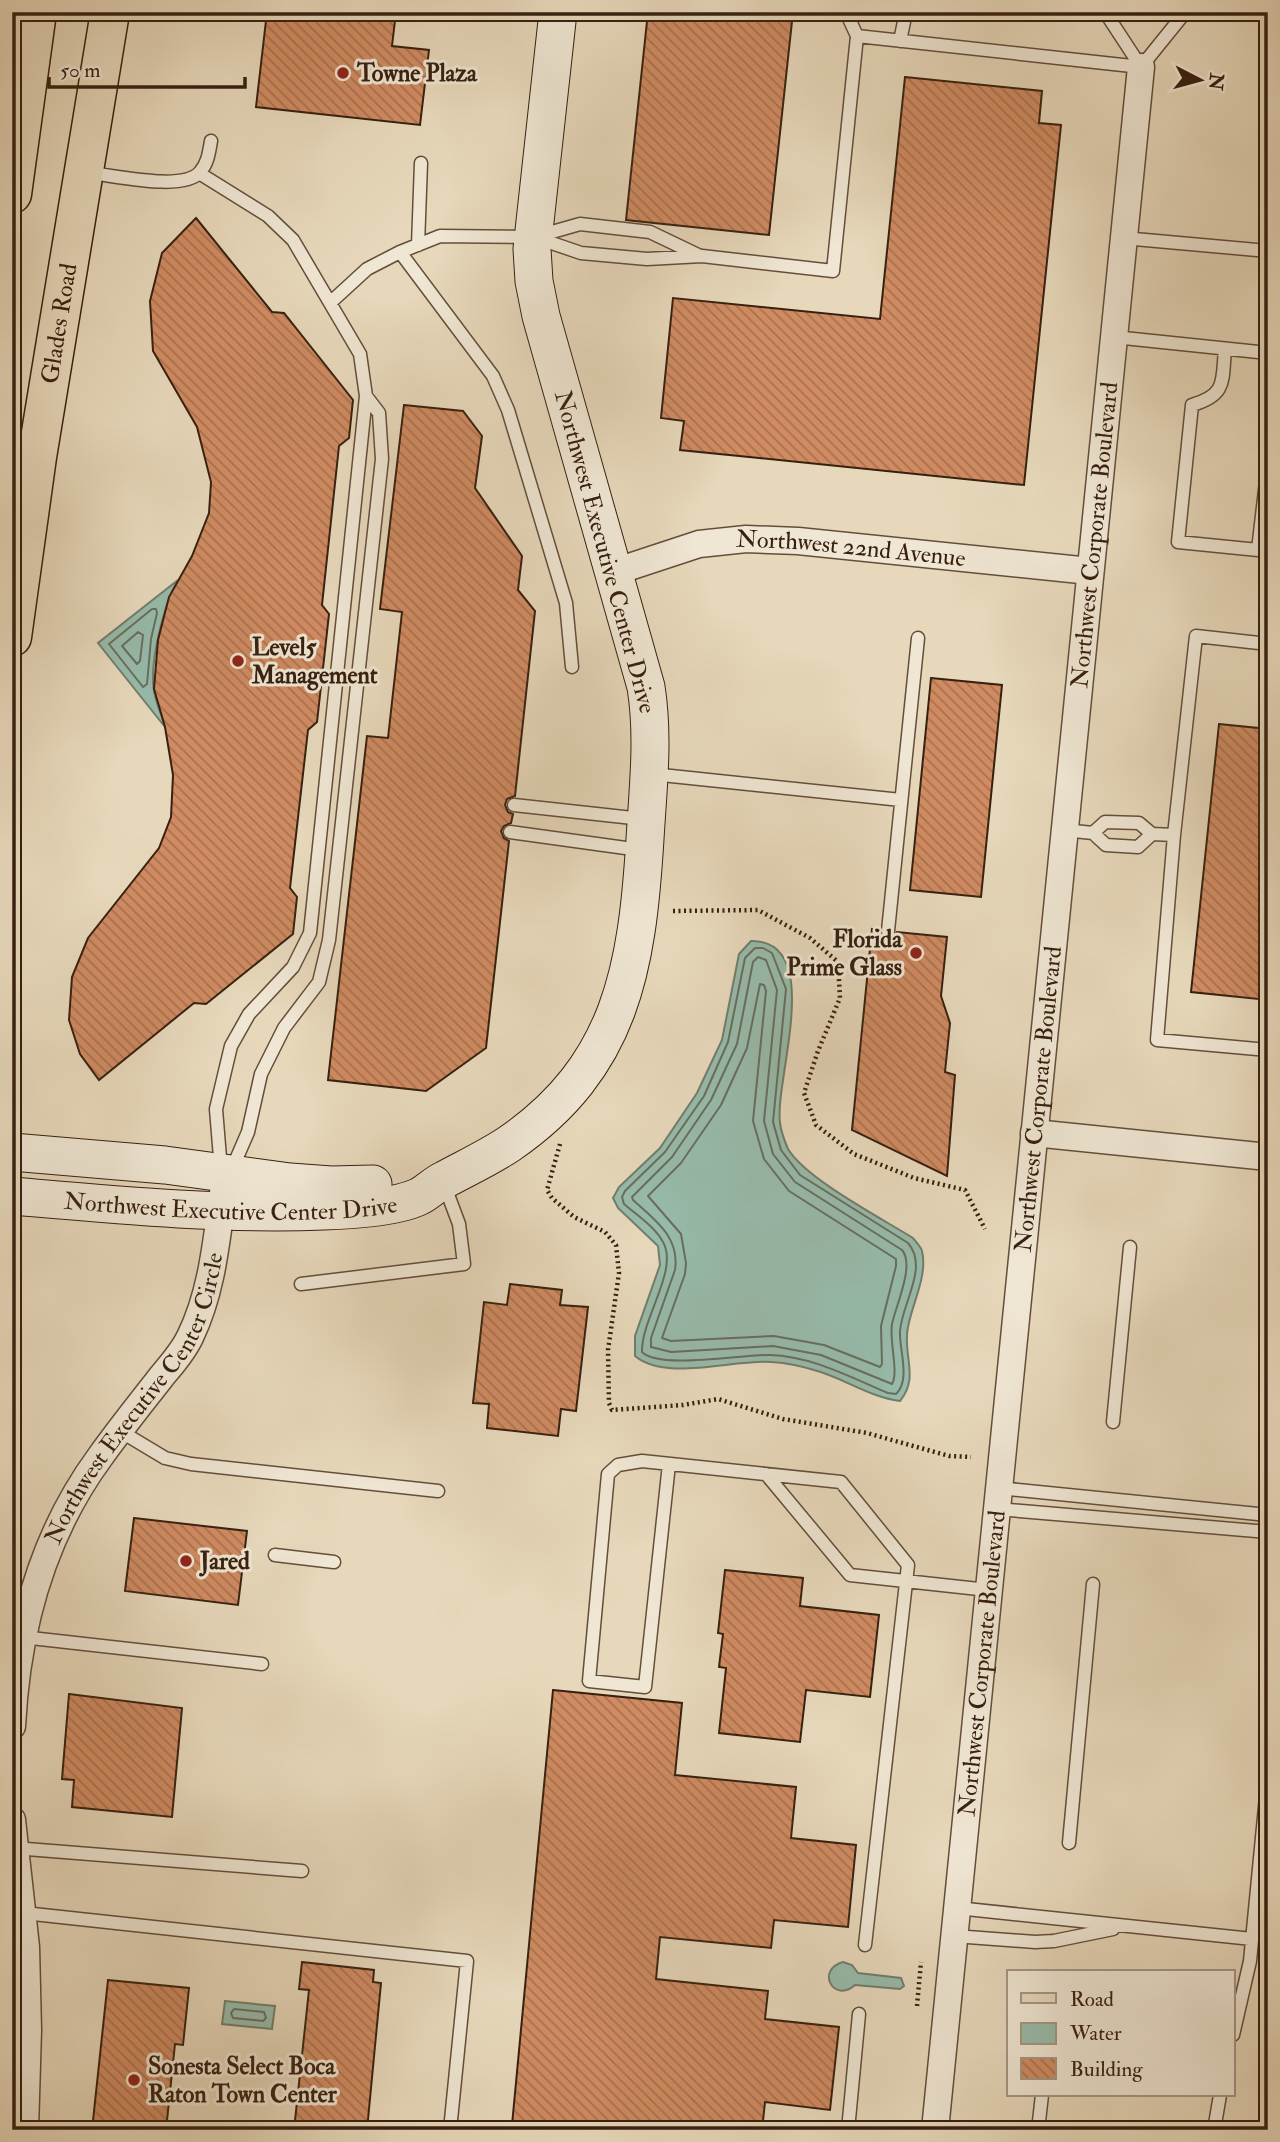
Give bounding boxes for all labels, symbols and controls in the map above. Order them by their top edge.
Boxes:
scale bar [49,46,245,90]
north arrow [1164,46,1234,116]
text: 50 m [60,57,101,84]
place label: Towne Plaza [356,58,478,89]
marker: Towne Plaza [335,65,351,81]
text: N [1203,71,1229,92]
street label: Glades Road [34,261,84,386]
street label: Northwest Corporate Boulevard [1064,380,1125,689]
street label: Northwest Executive Center Drive [547,387,663,717]
street label: Northwest 22nd Avenue [735,523,967,574]
place label: Level5 Management [251,632,378,691]
marker: Level5 Management [230,653,246,669]
place label: Florida Prime Glass [787,924,903,983]
street label: Northwest Corporate Boulevard [1007,944,1069,1254]
marker: Florida Prime Glass [908,945,924,961]
street label: Northwest Executive Center Drive [63,1185,400,1227]
street label: Northwest Executive Center Circle [37,1250,230,1549]
street label: Northwest Corporate Boulevard [951,1509,1012,1818]
place label: Jared [199,1546,250,1577]
marker: Jared [178,1553,194,1569]
legend [1007,1970,1234,2096]
text: Road [1070,1986,1115,2013]
text: Water [1069,2020,1122,2047]
place label: Sonesta Select Boca Raton Town Center [148,2051,338,2110]
text: Building [1070,2056,1143,2083]
marker: Sonesta Select Boca Raton Town Center [126,2072,142,2088]

